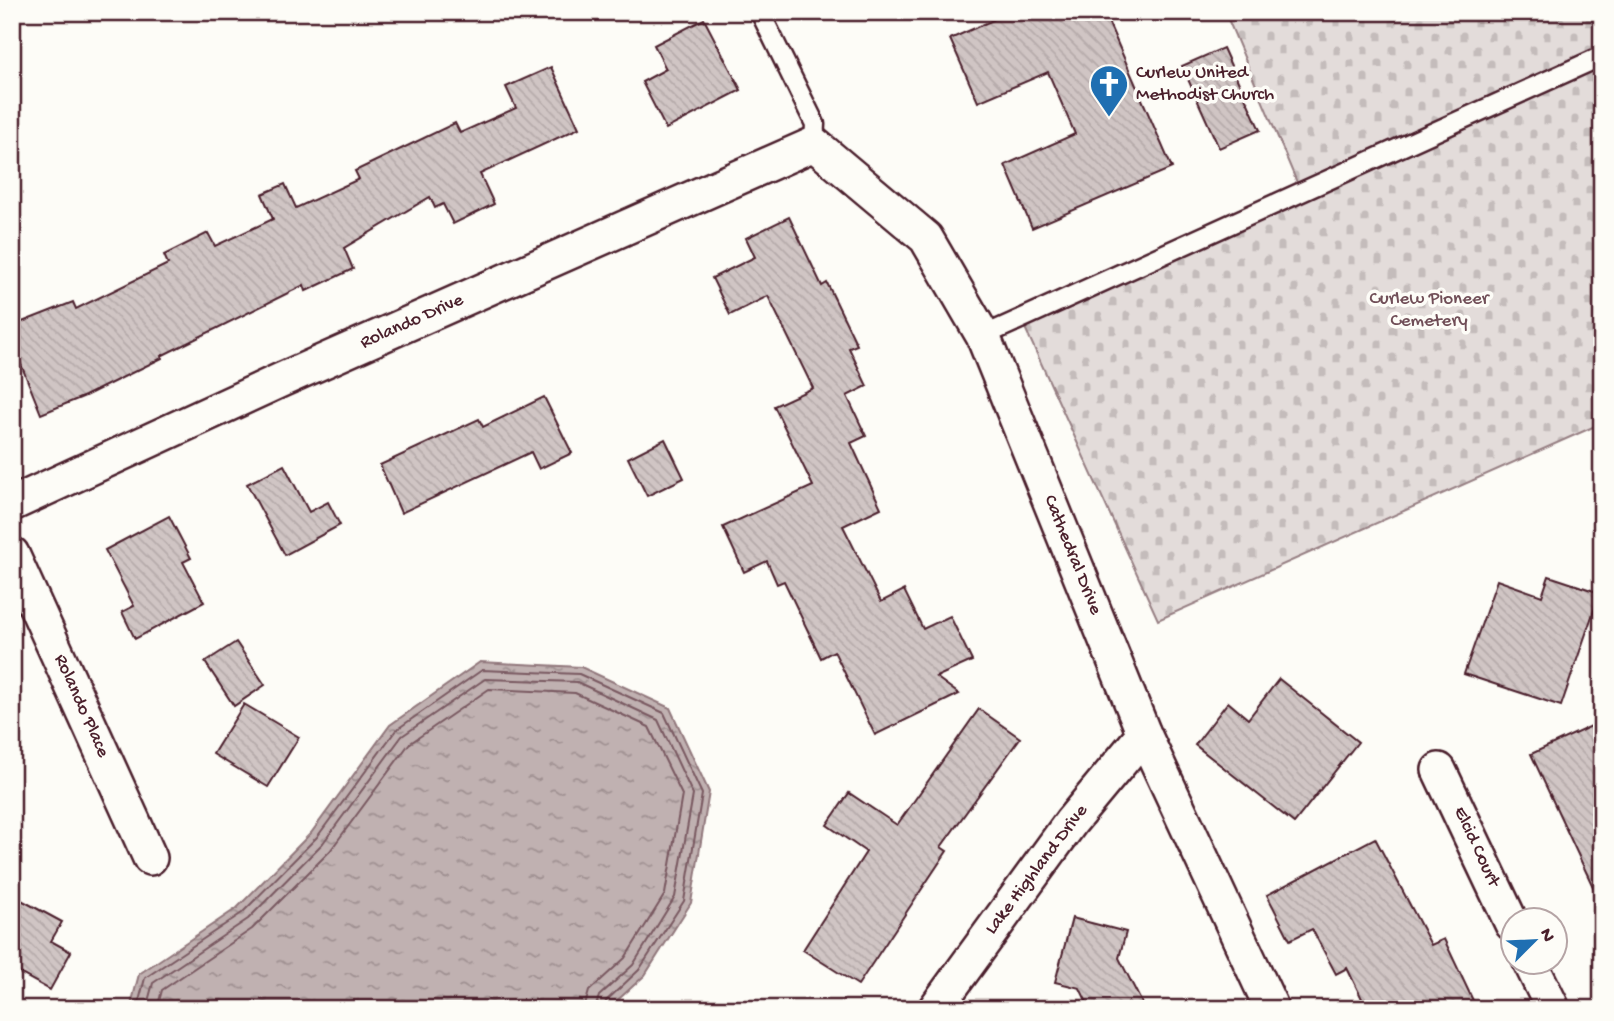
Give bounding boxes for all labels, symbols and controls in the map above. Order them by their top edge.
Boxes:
place label: Curlew United Methodist Church [1136,62,1274,107]
church icon: Curlew United Methodist Church [1088,63,1130,118]
park label: Curlew Pioneer Cemetery [1370,288,1491,333]
street label: Rolando Drive [357,289,467,355]
street label: Cathedral Drive [1038,492,1107,618]
street label: Rolando Place [48,651,114,761]
street label: Lake Highland Drive [981,800,1094,940]
street label: Elcid Court [1447,803,1505,893]
north arrow [1498,906,1568,976]
text: N [1533,925,1559,946]

